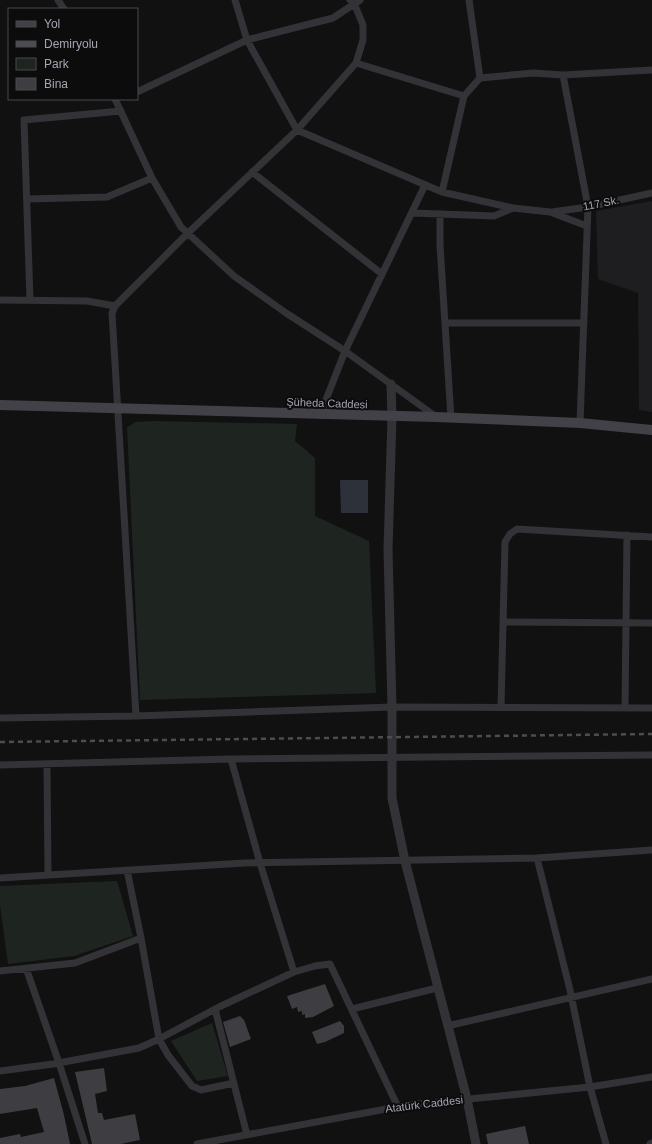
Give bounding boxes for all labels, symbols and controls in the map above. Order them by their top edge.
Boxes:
legend [8,8,138,100]
text: Yol [44,17,60,31]
text: Demiryolu [44,37,98,51]
text: Park [44,57,70,71]
text: Bina [44,77,68,91]
street label: 117 Sk. [582,194,620,212]
street label: Şüheda Caddesi [286,396,368,410]
street label: Atatürk Caddesi [384,1093,464,1115]

